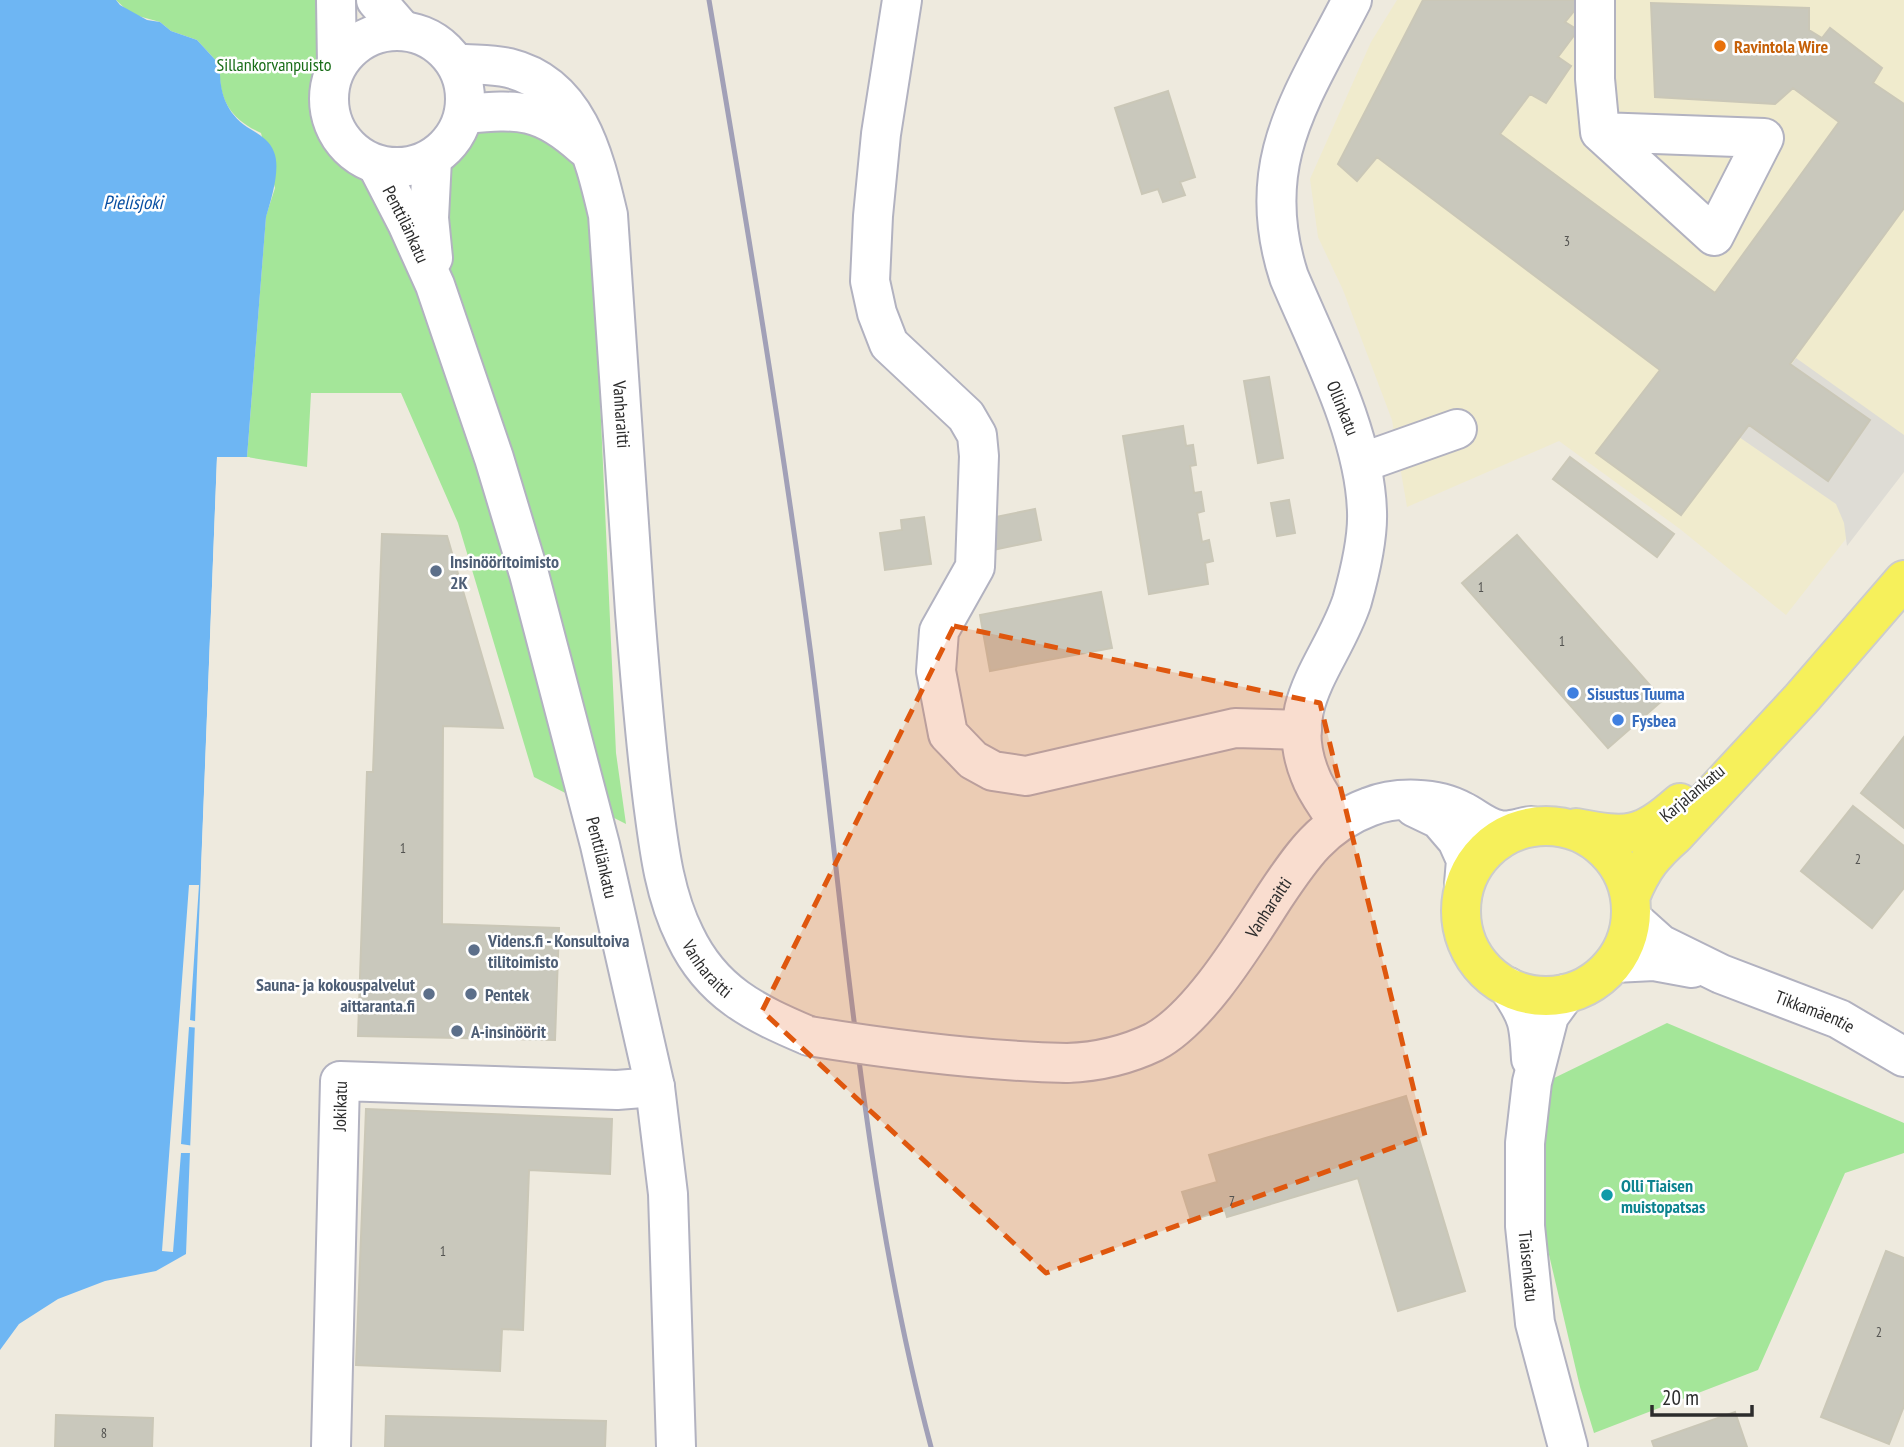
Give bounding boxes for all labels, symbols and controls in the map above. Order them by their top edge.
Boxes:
place label: Ravintola Wire [1734,35,1828,58]
marker: Ravintola Wire [1712,38,1728,54]
park label: Sillankorvanpuisto [217,53,332,76]
street label: Penttilänkatu [378,181,435,266]
water label: Pielisjoki [103,190,166,214]
house number: 3 [1564,232,1570,250]
street label: Ollinkatu [1322,377,1364,439]
street label: Vanharaitti [608,379,636,449]
place label: Insinööritoimisto 2K [450,550,559,594]
marker: Insinööritoimisto 2K [428,563,444,579]
house number: 1 [1478,578,1484,596]
house number: 1 [1559,632,1565,650]
place label: Sisustus Tuuma [1587,682,1685,705]
marker: Sisustus Tuuma [1565,685,1581,701]
place label: Fysbea [1632,709,1676,732]
marker: Fysbea [1610,712,1626,728]
street label: Karjalankatu [1655,759,1729,827]
street label: Penttilänkatu [582,814,623,900]
house number: 1 [400,839,406,857]
house number: 2 [1855,850,1861,868]
street label: Vanharaitti [1239,872,1296,943]
place label: Videns.fi - Konsultoiva tilitoimisto [487,929,629,973]
street label: Vanharaitti [677,935,737,1002]
marker: Videns.fi - Konsultoiva tilitoimisto [466,942,482,958]
place label: Sauna- ja kokouspalvelut aittaranta.fi [256,973,416,1017]
place label: Pentek [485,983,530,1006]
street label: Tikkamäentie [1772,984,1859,1037]
marker: Sauna- ja kokouspalvelut aittaranta.fi [421,986,437,1002]
marker: Pentek [463,986,479,1002]
place label: A-insinöörit [470,1020,547,1043]
marker: A-insinöörit [449,1023,465,1039]
street label: Jokikatu [327,1081,351,1132]
place label: Olli Tiaisen muistopatsas [1621,1174,1705,1218]
marker: Olli Tiaisen muistopatsas [1599,1187,1615,1203]
house number: 7 [1229,1192,1235,1210]
street label: Tiaisenkatu [1514,1229,1544,1303]
house number: 1 [440,1242,446,1260]
house number: 2 [1876,1323,1882,1341]
scale bar [1652,1374,1752,1418]
text: 20 m [1662,1384,1699,1411]
house number: 8 [101,1424,107,1442]

